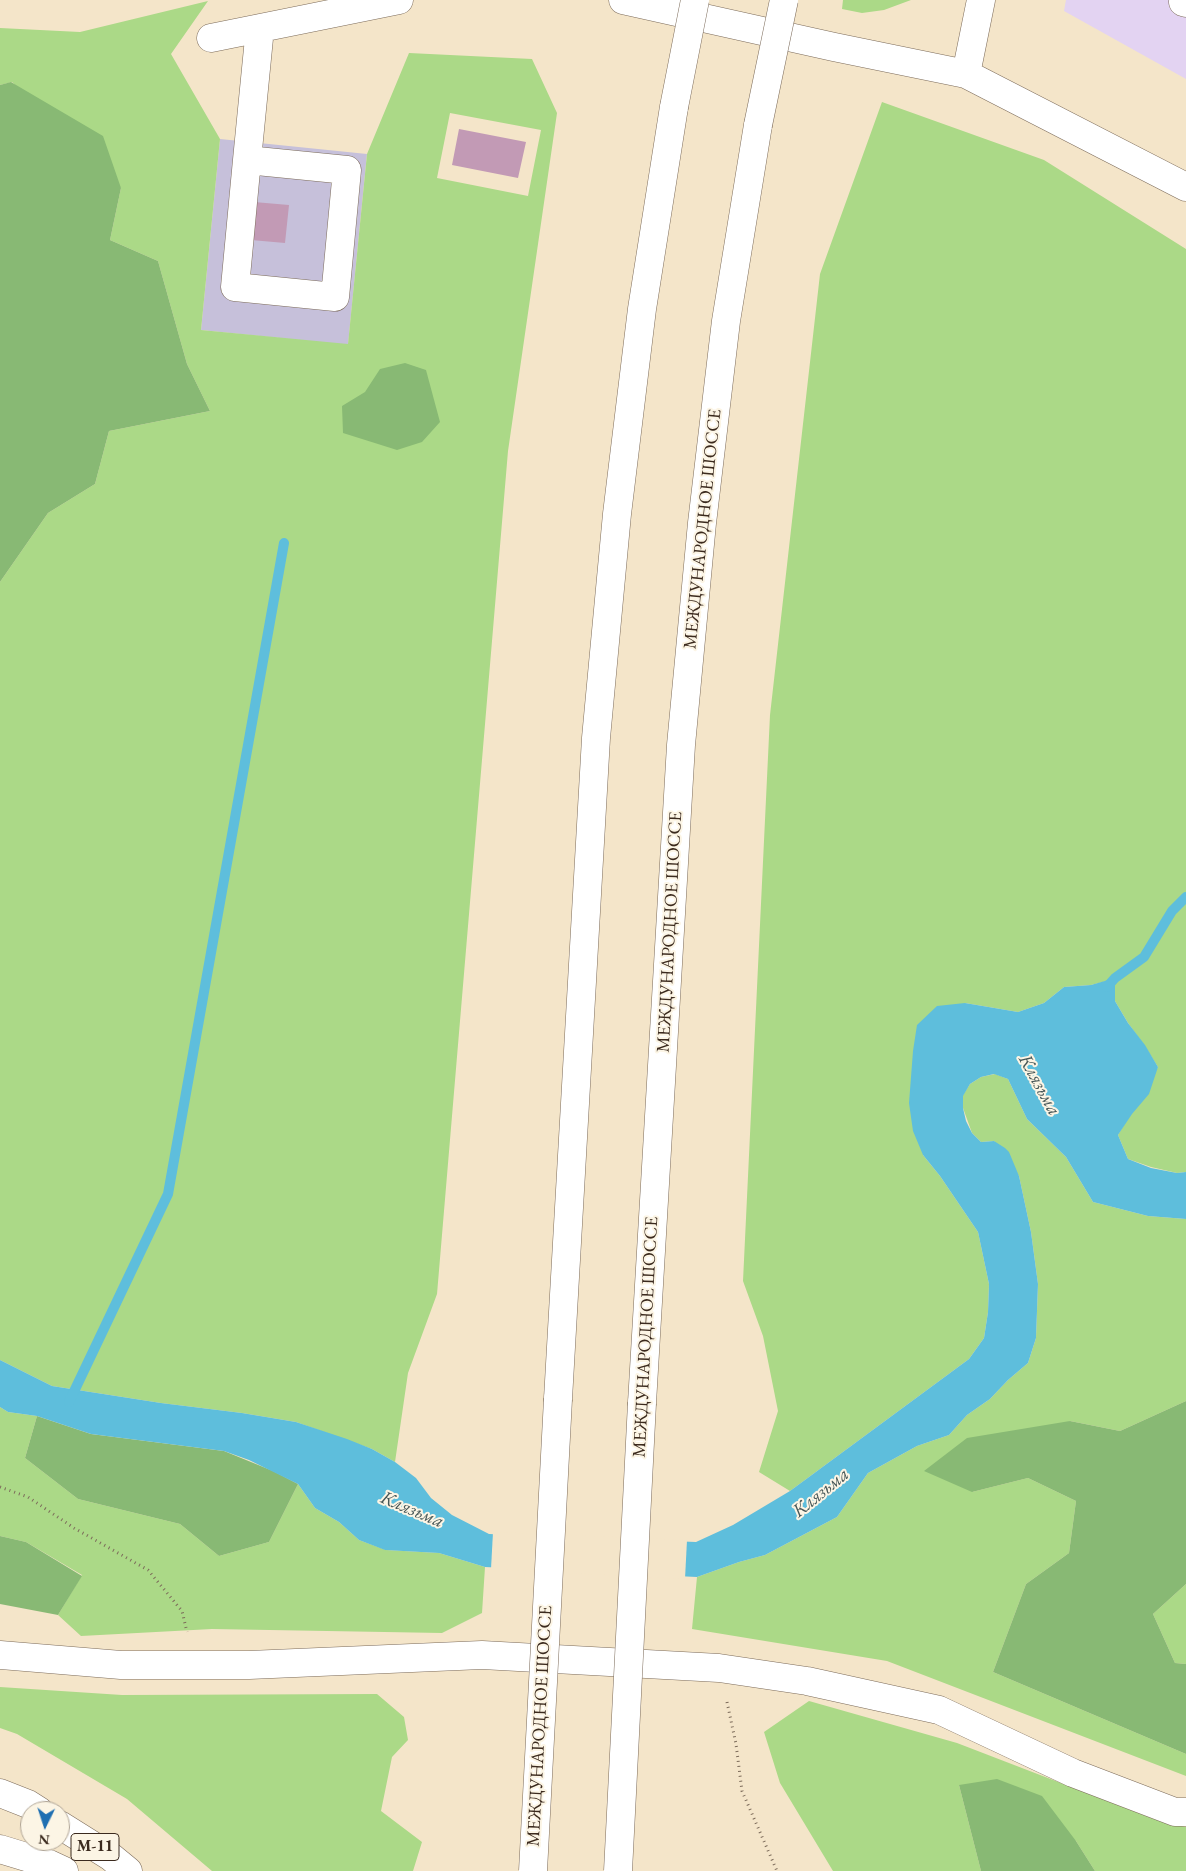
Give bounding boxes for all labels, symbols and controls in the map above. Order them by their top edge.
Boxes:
street label: МЕЖДУНАРОДНОЕ ШОССЕ [680,408,726,650]
street label: МЕЖДУНАРОДНОЕ ШОССЕ [653,811,687,1053]
water label: Клязьма [1013,1050,1065,1120]
street label: МЕЖДУНАРОДНОЕ ШОССЕ [629,1216,663,1458]
water label: Клязьма [788,1463,854,1523]
water label: Клязьма [377,1487,447,1533]
street label: МЕЖДУНАРОДНОЕ ШОССЕ [523,1605,557,1847]
north arrow [20,1801,70,1851]
text: N [38,1831,50,1849]
road number: М-11 [71,1834,119,1860]

